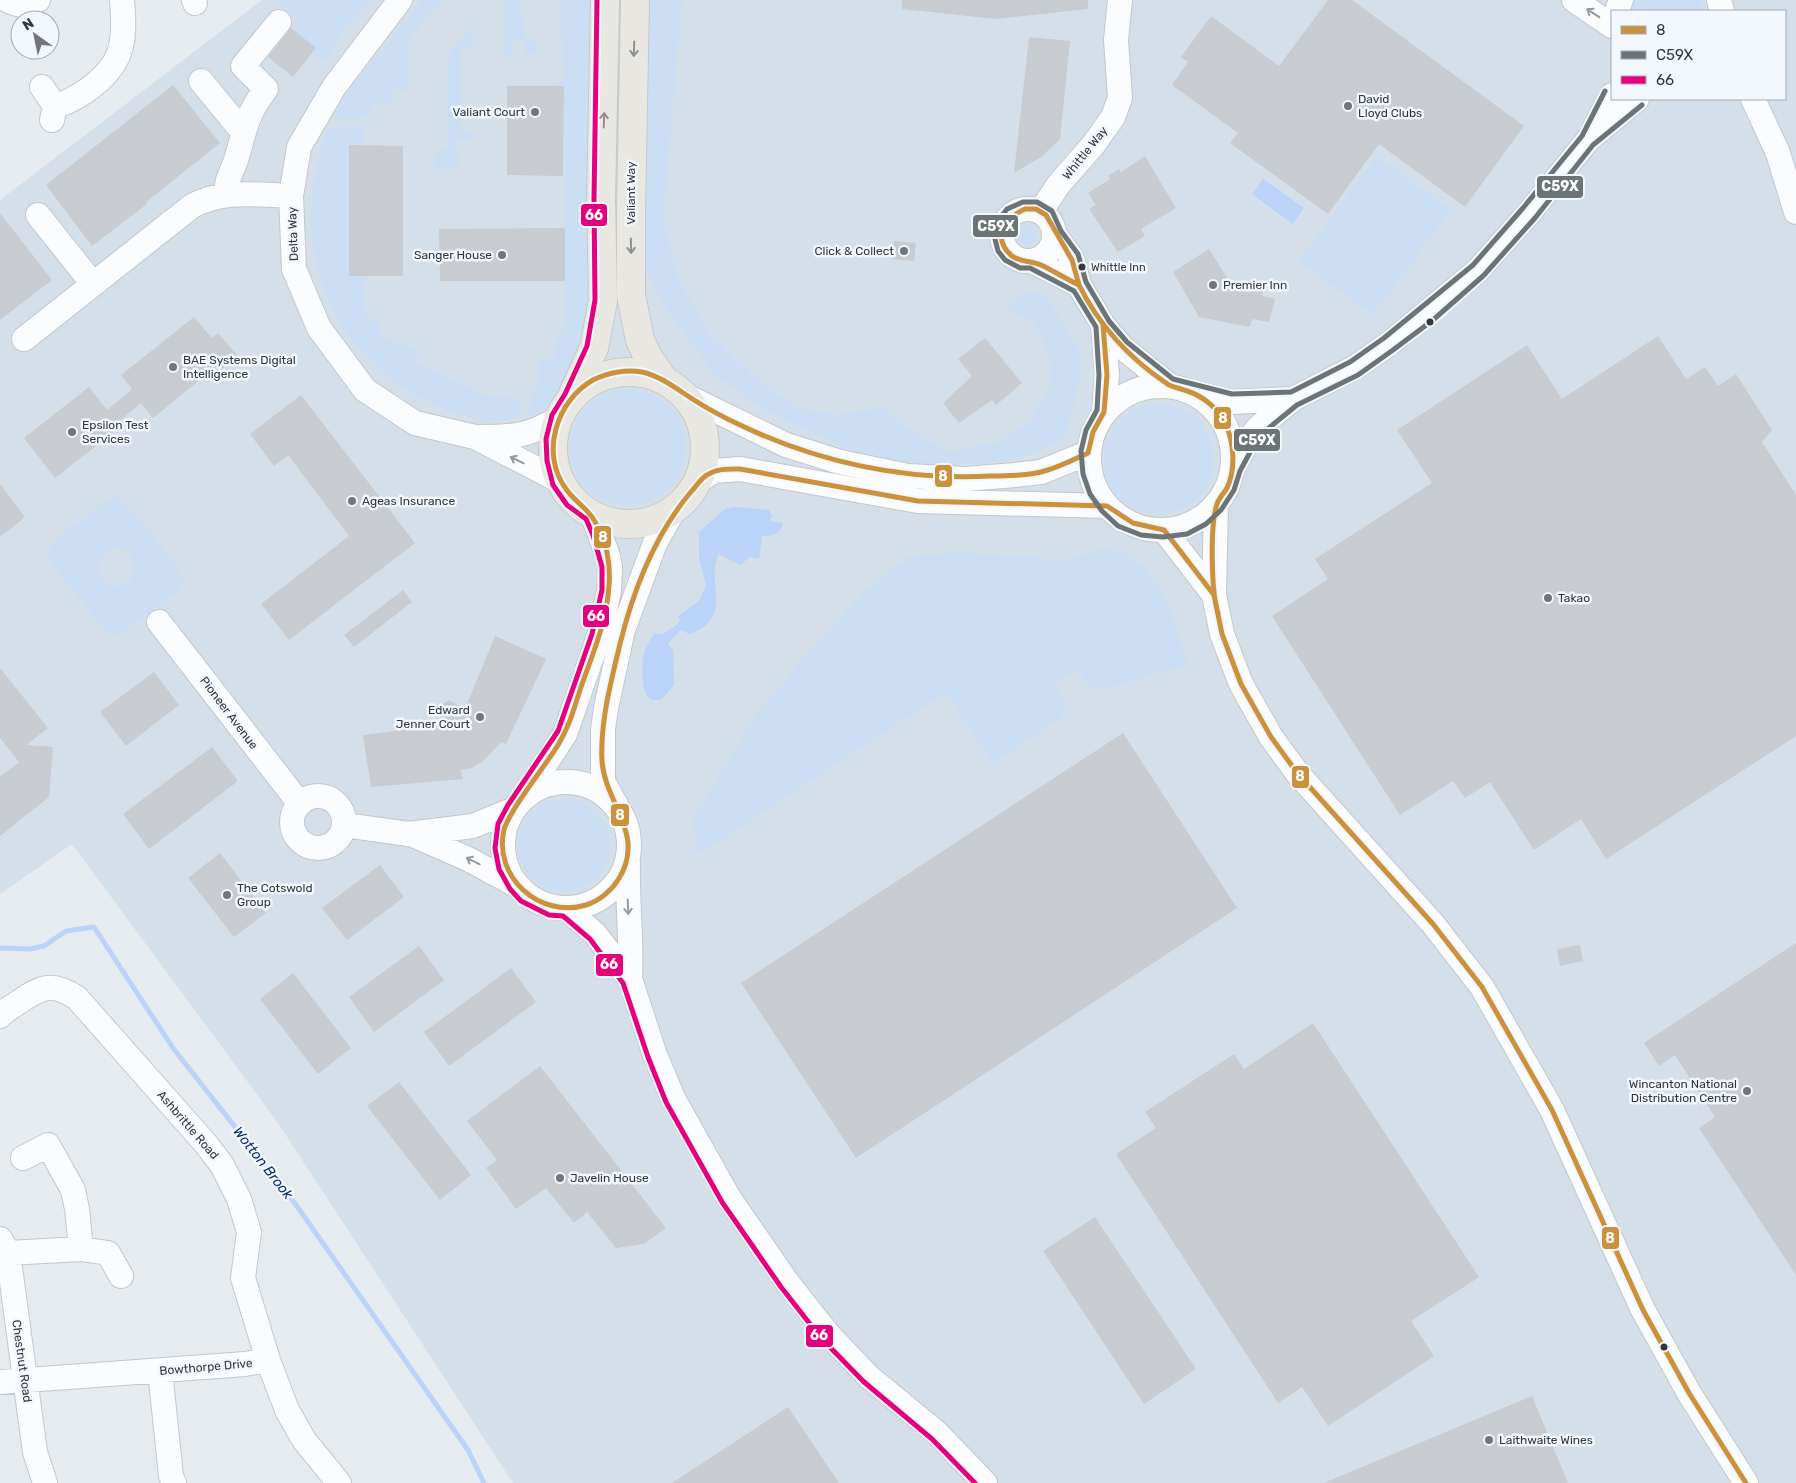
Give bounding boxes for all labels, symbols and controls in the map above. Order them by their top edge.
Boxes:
one-way arrow [1586,8,1600,18]
north arrow [10,10,60,60]
legend [1611,10,1786,100]
text: N [19,15,37,34]
text: 8 [1656,21,1666,39]
one-way arrow [629,40,638,56]
text: C59X [1656,46,1694,64]
text: 66 [1656,71,1674,89]
place label: David Lloyd Clubs [1358,92,1422,120]
marker: David Lloyd Clubs [1342,100,1354,112]
place label: Valiant Court [453,105,525,119]
marker: Valiant Court [529,106,541,118]
one-way arrow [599,113,608,129]
street label: Whittle Way [1059,123,1111,182]
street label: Valiant Way [624,161,638,225]
line badge: C59X [1536,175,1584,199]
text: C59X [1541,178,1579,195]
line badge: 66 [580,203,608,227]
street label: Delta Way [285,206,301,261]
text: 66 [585,207,603,224]
line badge: C59X [972,214,1019,238]
text: C59X [977,218,1015,235]
one-way arrow [626,238,636,254]
place label: Click & Collect [815,244,894,258]
marker: Click & Collect [898,245,910,257]
place label: Sanger House [414,248,492,262]
marker: Sanger House [496,249,508,261]
place label: Whittle Inn [1091,261,1146,274]
marker: Whittle Inn [1077,262,1087,272]
place label: Premier Inn [1223,278,1287,292]
marker: Premier Inn [1207,279,1219,291]
unlabelled marker [1425,317,1435,327]
place label: BAE Systems Digital Intelligence [183,353,296,381]
marker: BAE Systems Digital Intelligence [167,361,179,373]
line badge: 8 [1213,406,1232,430]
text: 8 [1218,410,1228,427]
place label: Epsilon Test Services [82,418,149,446]
marker: Epsilon Test Services [66,426,78,438]
line badge: C59X [1233,428,1281,452]
text: C59X [1238,432,1276,449]
one-way arrow [510,454,525,464]
line badge: 8 [934,464,953,488]
text: 8 [938,468,948,485]
place label: Ageas Insurance [362,494,455,508]
marker: Ageas Insurance [346,495,358,507]
line badge: 8 [593,525,612,549]
text: 8 [598,529,608,546]
place label: Takao [1558,591,1590,605]
marker: Takao [1542,592,1554,604]
line badge: 66 [582,604,610,628]
text: 66 [587,608,605,625]
street label: Pioneer Avenue [197,674,261,752]
place label: Edward Jenner Court [396,703,470,731]
marker: Edward Jenner Court [474,711,486,723]
line badge: 8 [1291,765,1310,789]
text: 8 [1295,768,1305,785]
line badge: 8 [610,803,630,827]
text: 8 [615,807,625,824]
one-way arrow [466,856,481,865]
place label: The Cotswold Group [237,881,313,909]
marker: The Cotswold Group [221,889,233,901]
one-way arrow [623,898,633,915]
line badge: 66 [595,953,624,977]
text: 66 [600,956,618,973]
place label: Wincanton National Distribution Centre [1629,1077,1737,1105]
marker: Wincanton National Distribution Centre [1741,1085,1753,1097]
street label: Ashbrittle Road [154,1088,222,1162]
water label: Wotton Brook [229,1123,297,1203]
place label: Javelin House [570,1171,649,1185]
marker: Javelin House [554,1172,566,1184]
line badge: 8 [1601,1226,1620,1250]
text: 8 [1605,1230,1615,1247]
street label: Chestnut Road [9,1319,35,1403]
line badge: 66 [805,1324,834,1348]
text: 66 [810,1327,828,1344]
unlabelled marker [1659,1342,1669,1352]
street label: Bowthorpe Drive [159,1356,253,1378]
place label: Laithwaite Wines [1499,1433,1593,1447]
marker: Laithwaite Wines [1483,1434,1495,1446]

